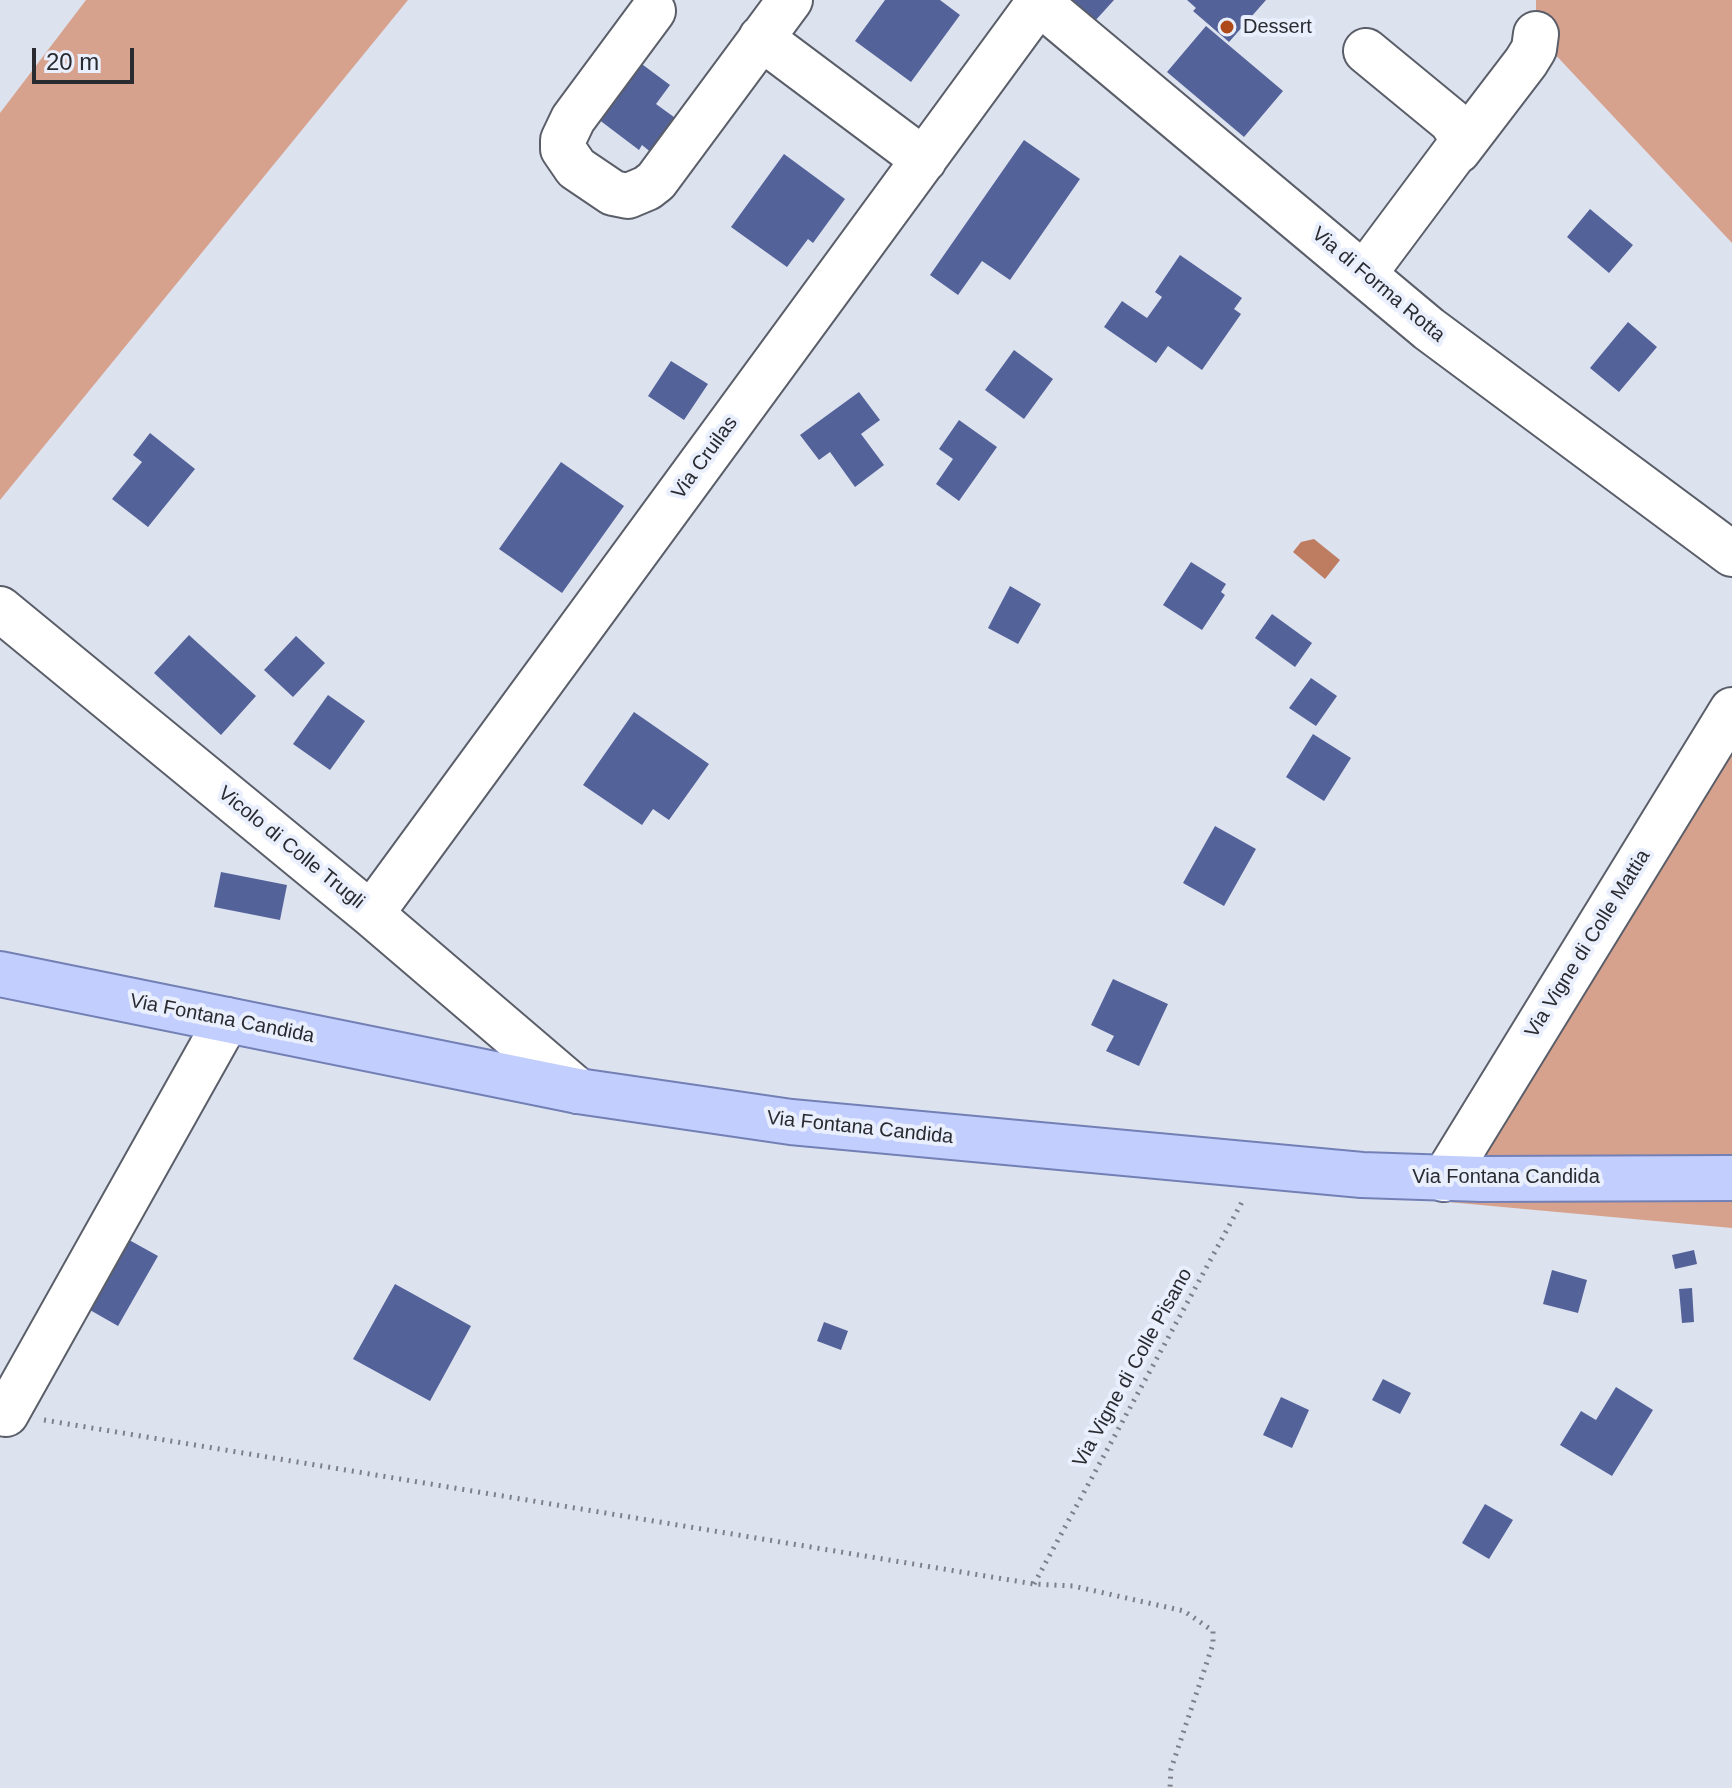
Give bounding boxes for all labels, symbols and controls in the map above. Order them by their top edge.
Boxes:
place label: Dessert [1243,15,1312,39]
marker: Dessert [1218,18,1236,36]
scale bar [36,32,138,82]
text: 20 m [46,48,99,75]
street label: Via di Forma Rotta [1307,222,1449,348]
street label: Via Cruilas [667,412,743,504]
street label: Vicolo di Colle Trugli [213,782,369,914]
street label: Via Vigne di Colle Mattia [1520,846,1656,1042]
street label: Via Fontana Candida [128,989,316,1049]
street label: Via Fontana Candida [765,1106,955,1150]
street label: Via Fontana Candida [1412,1165,1600,1189]
street label: Via Vigne di Colle Pisano [1068,1264,1198,1472]

